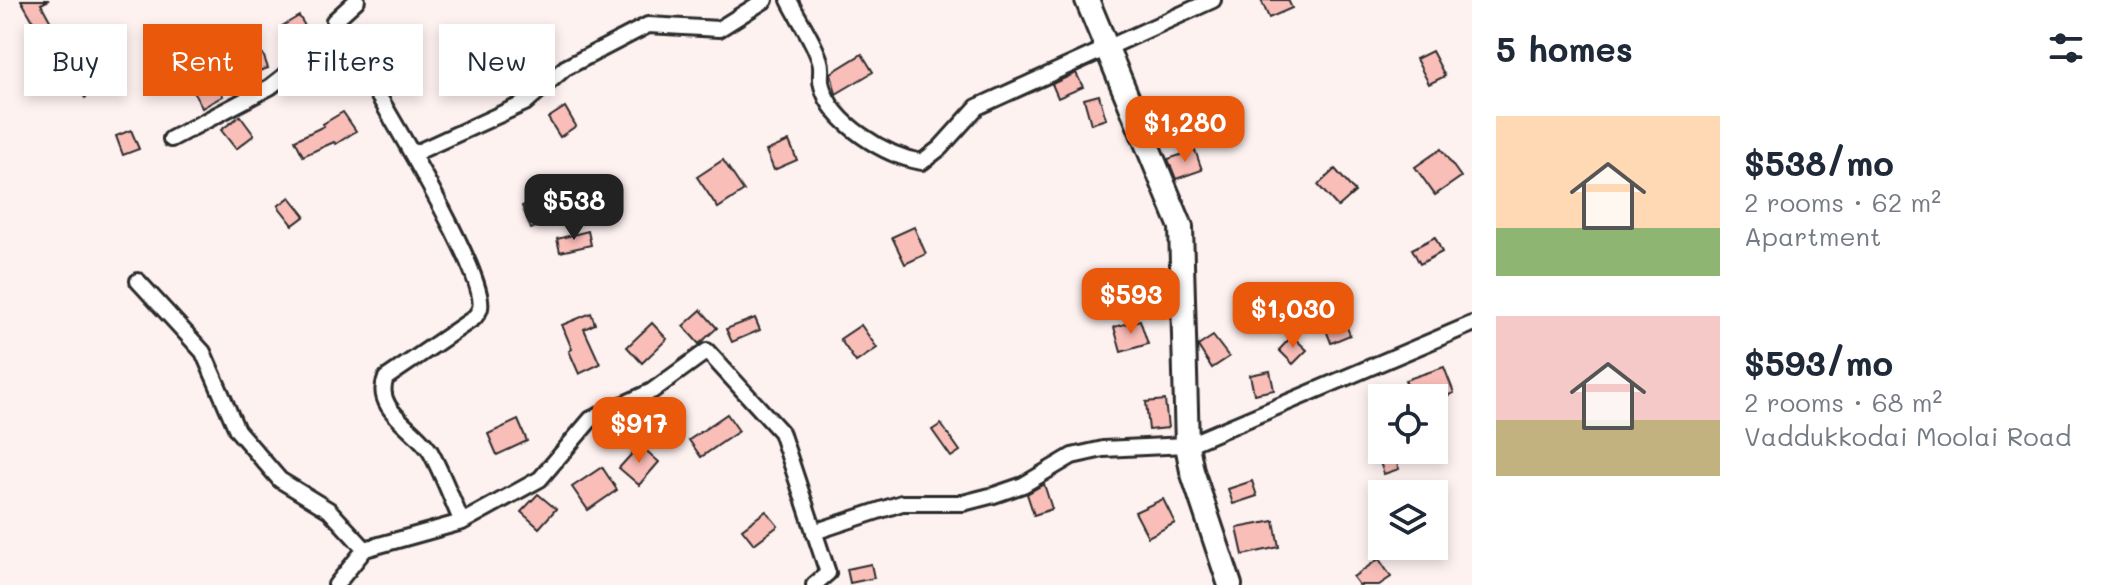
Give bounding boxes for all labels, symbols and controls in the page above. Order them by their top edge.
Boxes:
chip: Buy [24,24,127,96]
chip: Rent [143,24,262,96]
chip: Filters [278,24,423,96]
chip: New [439,24,555,96]
text: 5 homes [1496,26,1633,71]
icon: filters [2044,26,2088,70]
pin: $1,280 [1120,96,1250,164]
text: $1,280 [1144,105,1226,139]
text: $538/mo [1744,140,1894,185]
icon: home [1560,148,1656,244]
pin: $538 [527,174,621,242]
text: $538 [543,183,605,217]
text: 2 rooms · 62 m² [1744,185,1941,219]
text: Apartment [1744,219,1881,253]
pin: $593 [1084,268,1178,336]
text: $593 [1100,277,1162,311]
pin: $1,030 [1228,282,1358,350]
text: $1,030 [1251,291,1335,325]
text: $593/mo [1744,340,1893,385]
icon: home [1560,348,1656,444]
map controls [1368,384,1448,560]
button: locate [1368,384,1448,464]
text: 2 rooms · 68 m² [1744,385,1942,419]
pin: $917 [592,397,686,465]
text: $917 [610,406,668,440]
text: Vaddukkodai Moolai Road [1744,419,2071,453]
button: layers [1368,480,1448,560]

